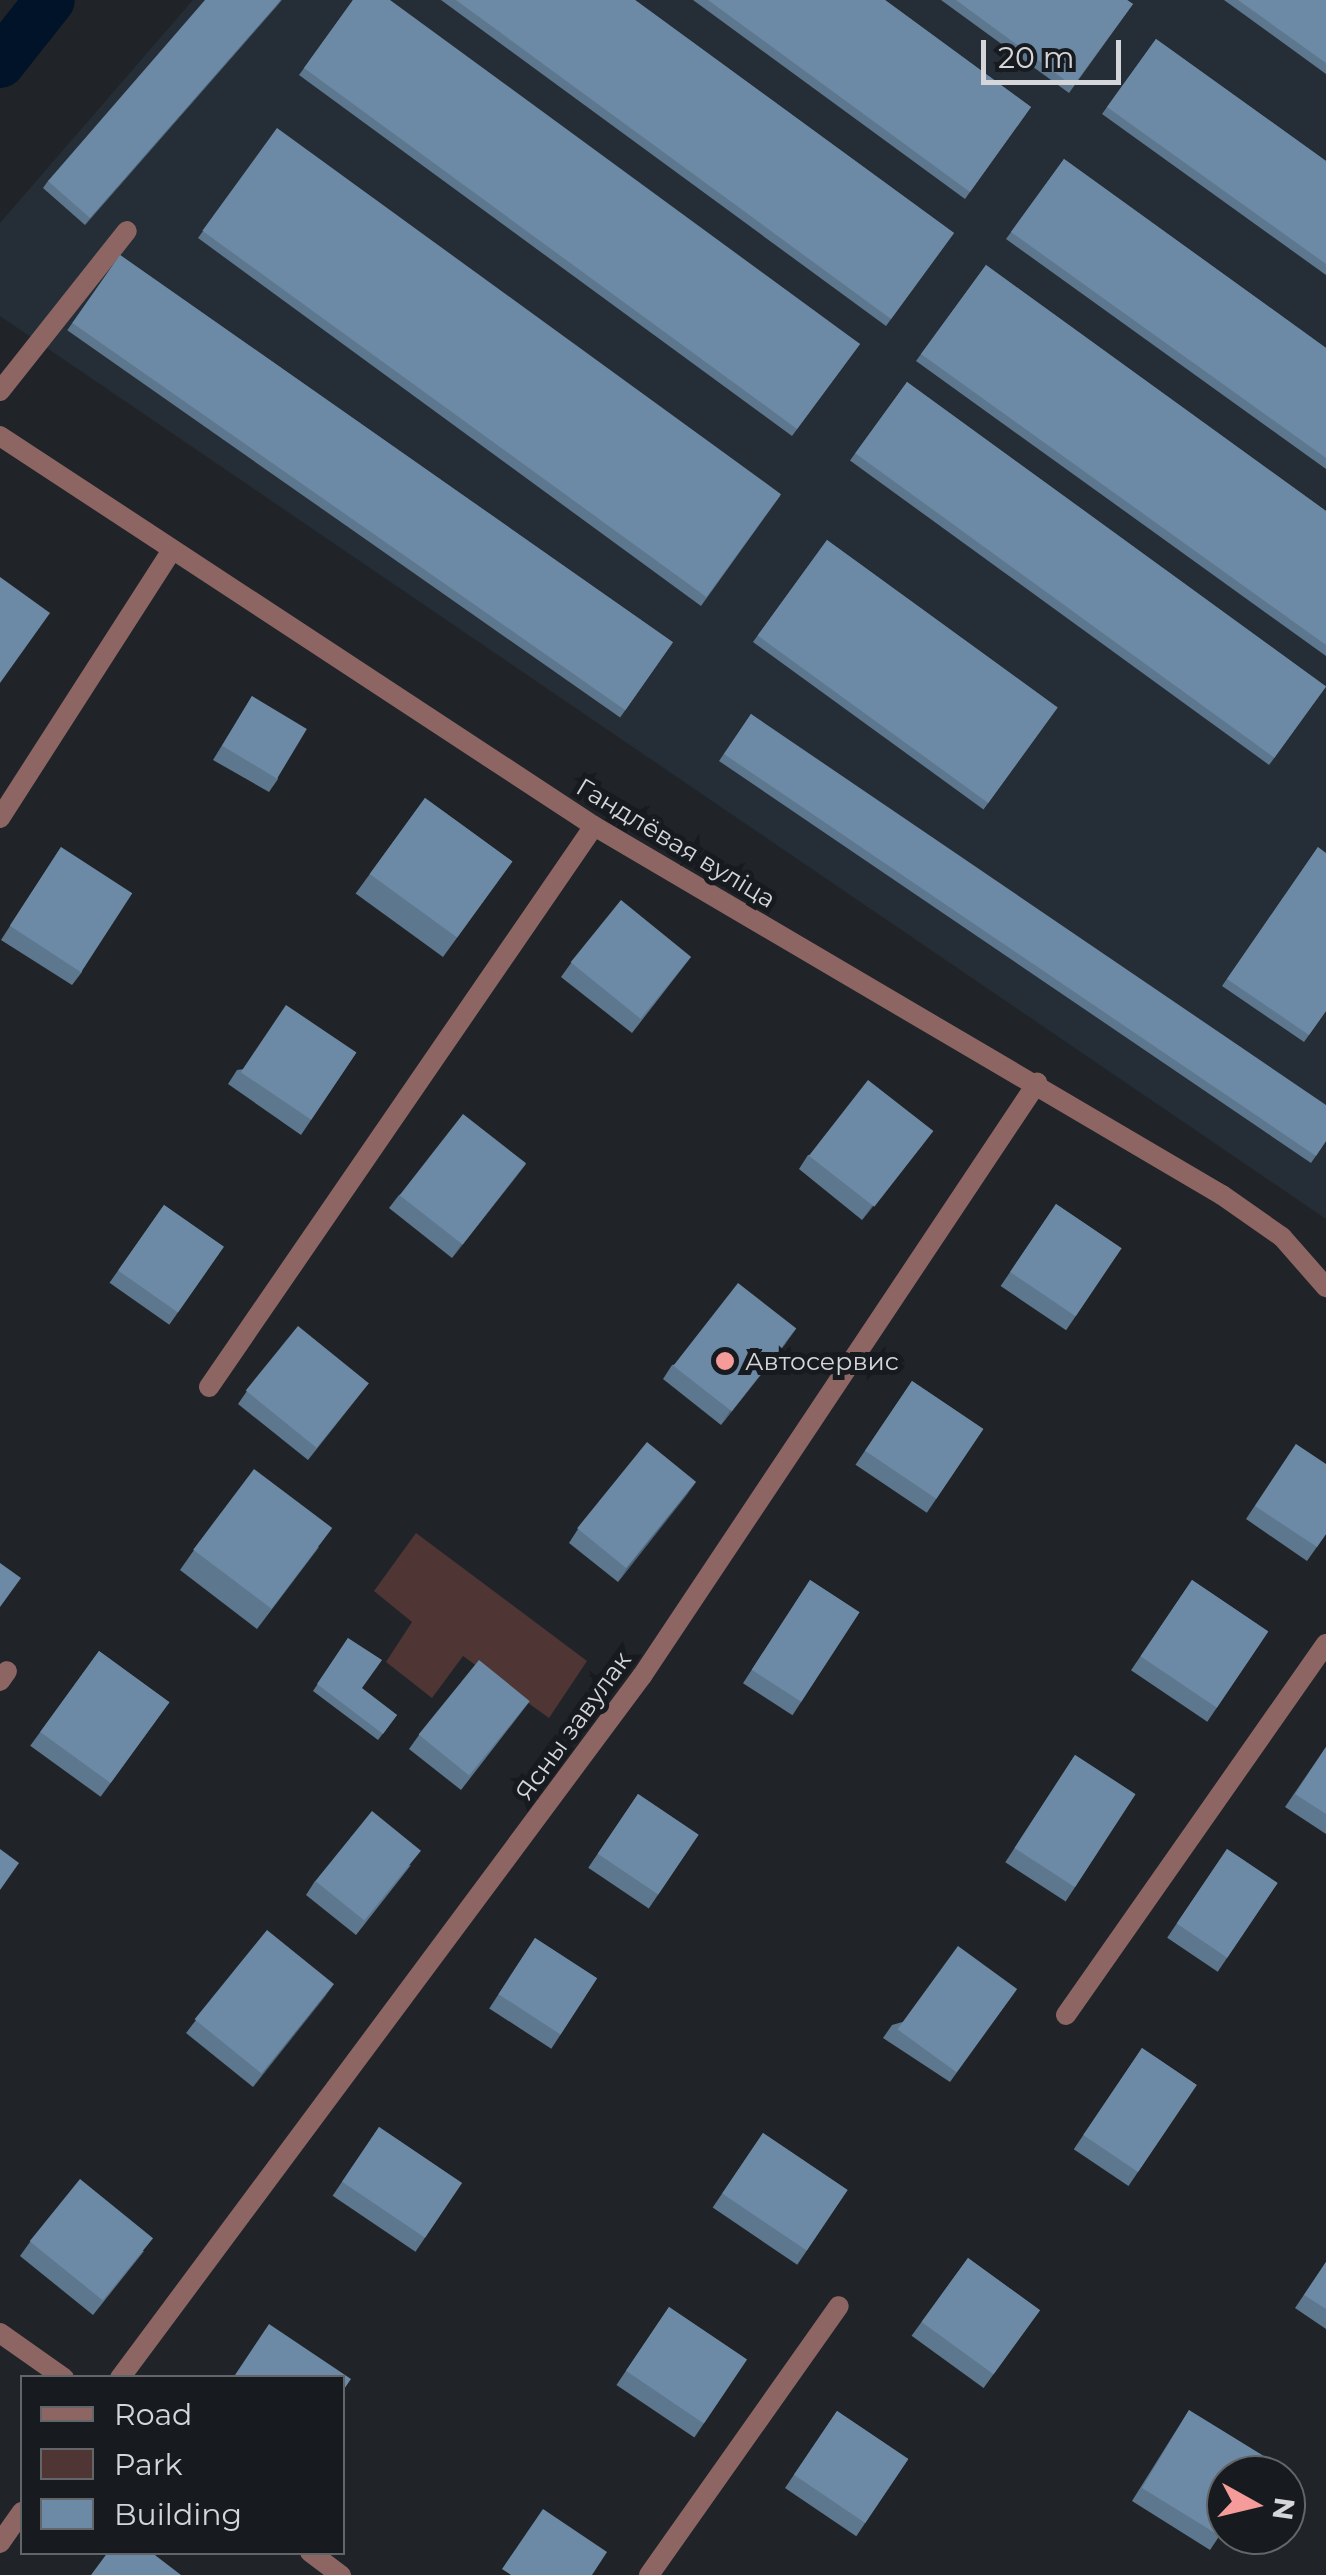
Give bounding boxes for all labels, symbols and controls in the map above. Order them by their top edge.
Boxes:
scale bar [986,20,1126,82]
text: 20 m [998,39,1075,76]
street label: Гандлёвая вуліца [571,772,781,914]
place label: Автосервис [745,1346,899,1376]
marker: Автосервис [714,1350,736,1372]
street label: Ясны завулак [509,1646,637,1806]
legend [20,2375,345,2555]
text: Road [114,2396,192,2433]
text: Park [114,2446,183,2483]
north arrow [1206,2455,1306,2555]
text: N [1265,2495,1302,2522]
text: Building [114,2496,242,2533]

